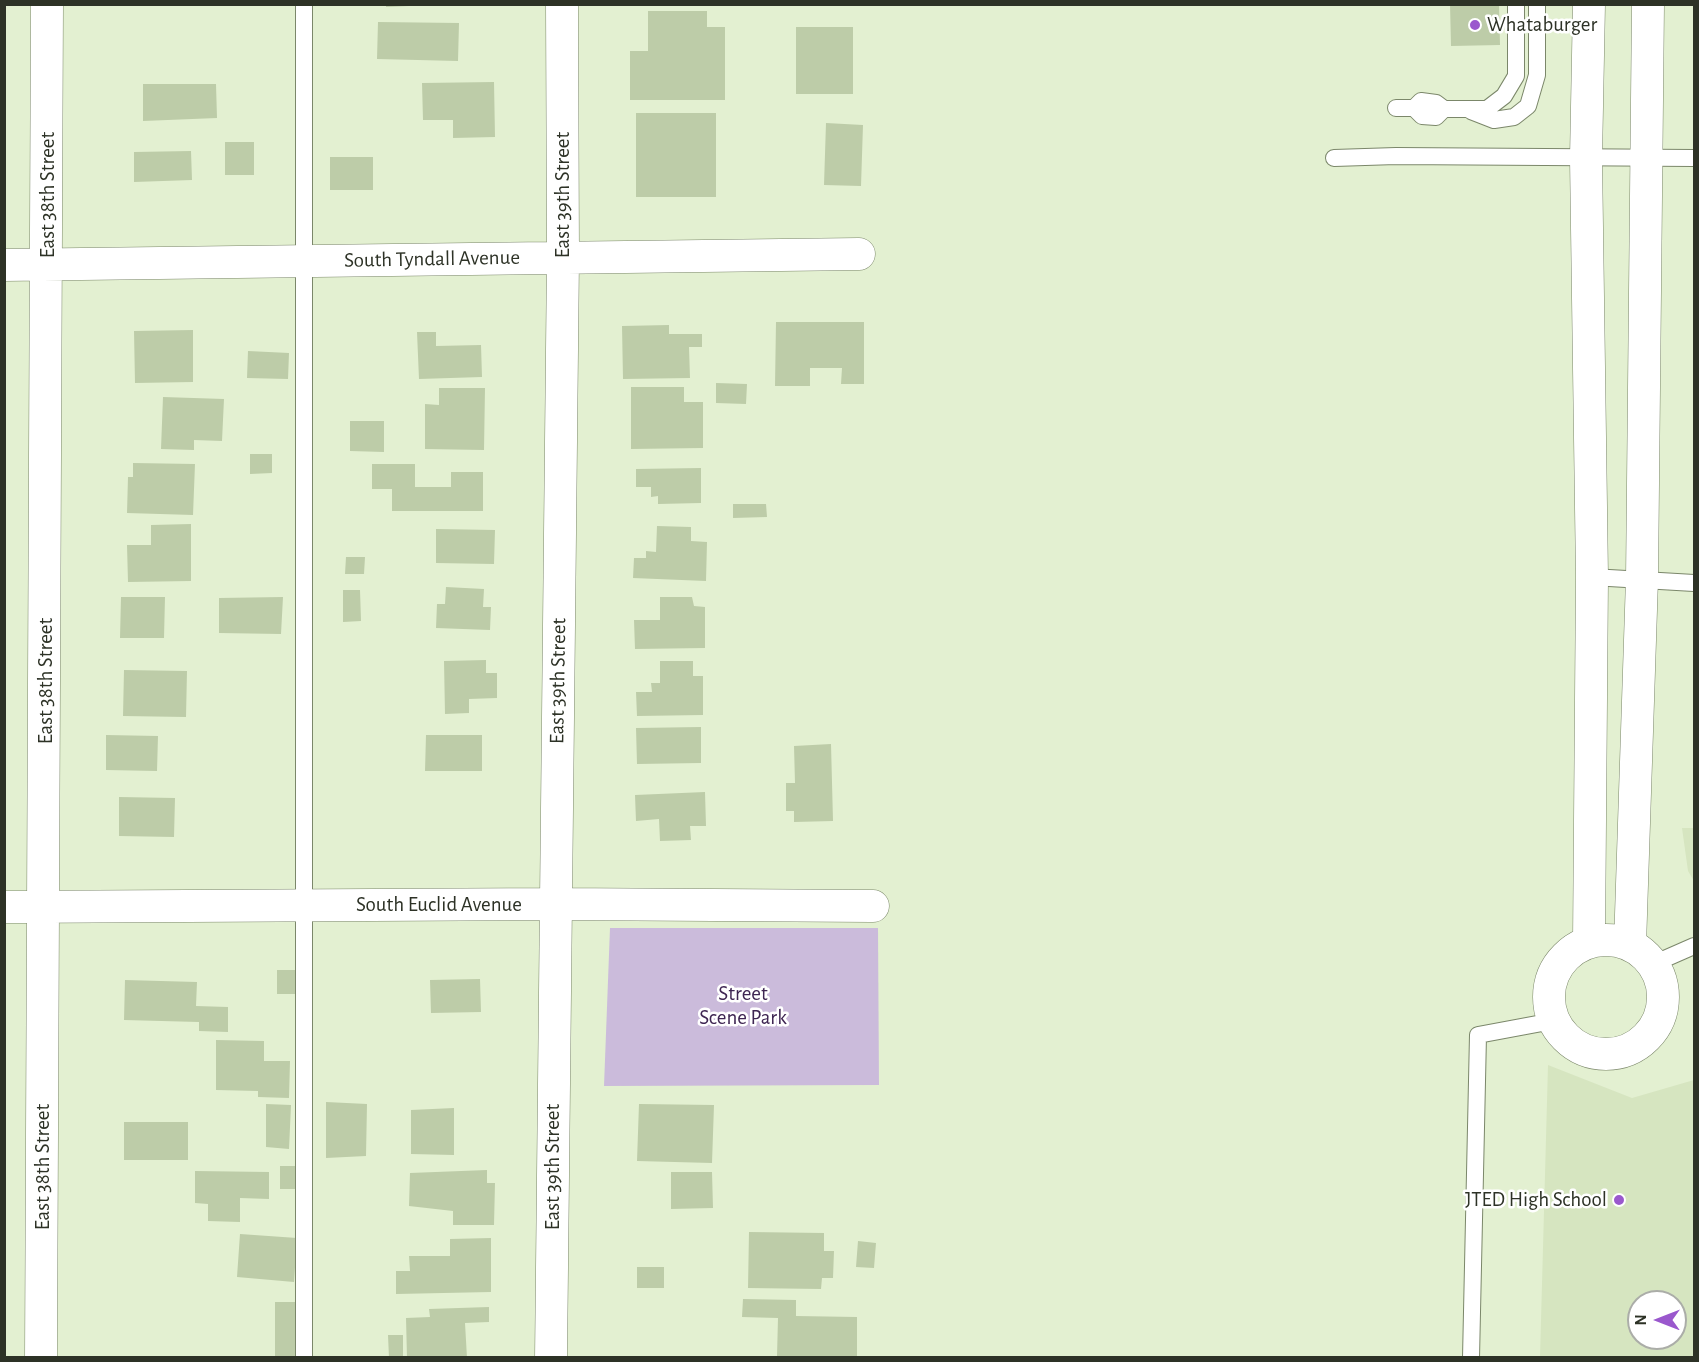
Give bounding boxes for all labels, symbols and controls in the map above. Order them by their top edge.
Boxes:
place label: Whataburger [1487,12,1597,38]
marker: Whataburger [1468,18,1482,32]
street label: East 38th Street [35,132,61,258]
street label: East 39th Street [550,132,576,258]
street label: South Tyndall Avenue [344,245,520,273]
street label: East 38th Street [33,618,59,744]
street label: East 39th Street [544,618,572,744]
street label: South Euclid Avenue [356,892,522,918]
park label: Street Scene Park [699,981,787,1031]
street label: East 38th Street [30,1104,56,1230]
street label: East 39th Street [540,1104,566,1230]
place label: JTED High School [1465,1187,1607,1213]
marker: JTED High School [1612,1193,1626,1207]
north arrow [1627,1290,1687,1350]
text: N [1633,1314,1649,1326]

